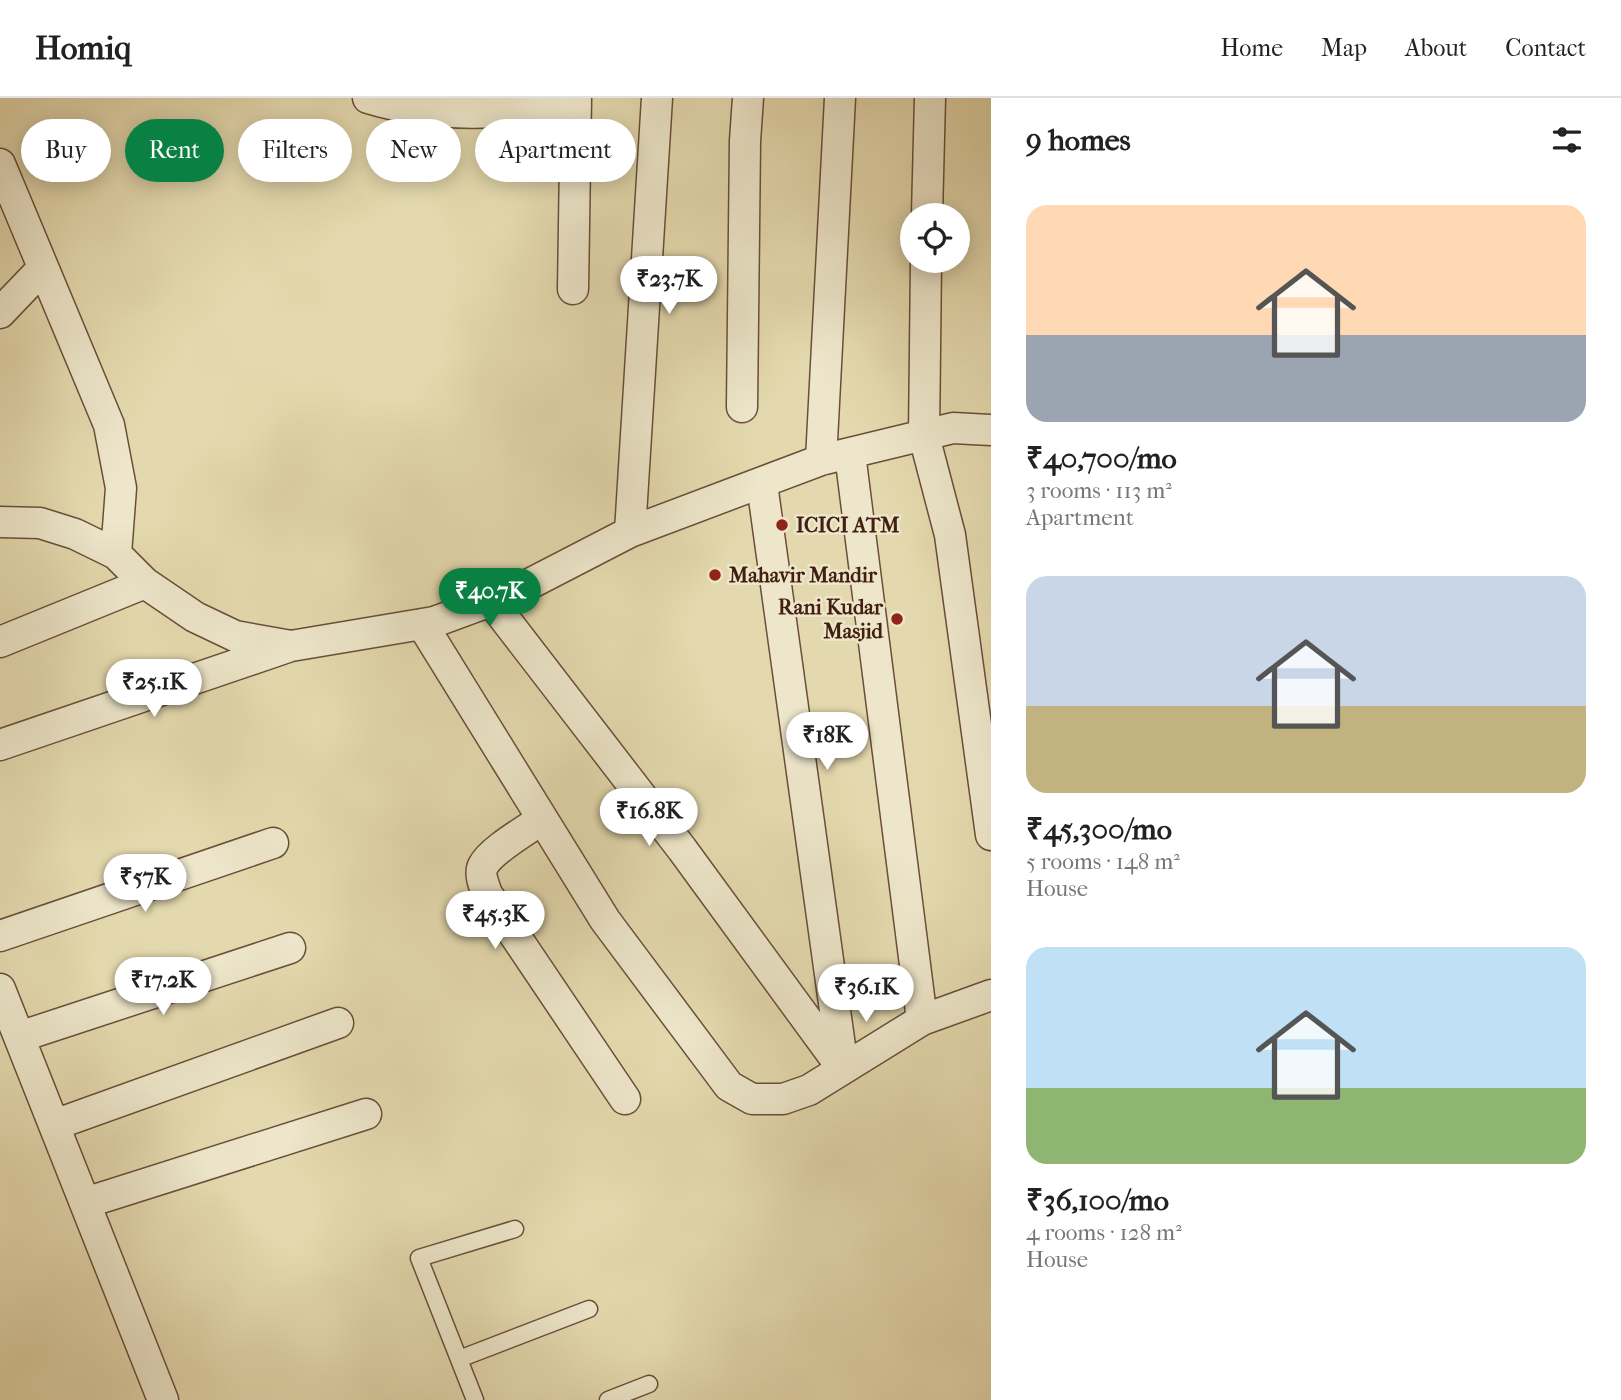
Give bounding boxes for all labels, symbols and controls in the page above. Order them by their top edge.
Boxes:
text: Homiq [35,29,131,68]
text: Home [1221,34,1283,62]
text: Map [1321,34,1367,62]
text: About [1405,34,1467,62]
text: Contact [1505,34,1586,62]
chip: Buy [21,119,111,182]
chip: Rent [125,119,224,182]
chip: Filters [238,119,352,182]
chip: New [366,119,461,182]
chip: Apartment [475,119,636,182]
icon: filters [1548,121,1586,159]
text: 9 homes [1026,123,1131,158]
map controls [900,203,970,273]
button: locate [900,203,970,273]
icon: home [1243,250,1369,376]
pin: ₹23.7K [612,256,726,316]
text: ₹23.7K [636,265,702,292]
text: ₹40,700/mo [1026,441,1177,476]
text: 3 rooms · 113 m² [1026,477,1172,504]
text: Apartment [1026,504,1134,531]
place label: ICICI ATM [796,513,899,537]
marker: ICICI ATM [774,517,790,533]
place label: Mahavir Mandir [728,563,878,587]
marker: Mahavir Mandir [707,567,723,583]
pin: ₹40.7K [433,568,547,628]
text: ₹40.7K [455,577,525,604]
place label: Rani Kudar Masjid [778,595,884,643]
marker: Rani Kudar Masjid [889,611,905,627]
icon: home [1243,621,1369,747]
pin: ₹25.1K [97,660,211,719]
text: ₹25.1K [122,668,186,695]
pin: ₹18K [786,712,868,772]
text: ₹18K [802,721,852,748]
pin: ₹16.8K [592,788,706,848]
text: ₹16.8K [616,797,682,824]
text: ₹45,300/mo [1026,812,1172,847]
text: 5 rooms · 148 m² [1026,848,1180,875]
pin: ₹57K [104,854,186,914]
text: ₹57K [120,863,170,890]
text: House [1026,875,1088,902]
pin: ₹45.3K [438,892,552,951]
text: ₹45.3K [462,900,528,927]
pin: ₹17.2K [106,958,220,1017]
pin: ₹36.1K [809,964,923,1024]
text: ₹17.2K [130,966,196,993]
text: ₹36.1K [834,973,898,1000]
icon: home [1243,992,1369,1118]
text: ₹36,100/mo [1026,1183,1169,1218]
text: 4 rooms · 128 m² [1026,1219,1182,1246]
text: House [1026,1246,1088,1273]

